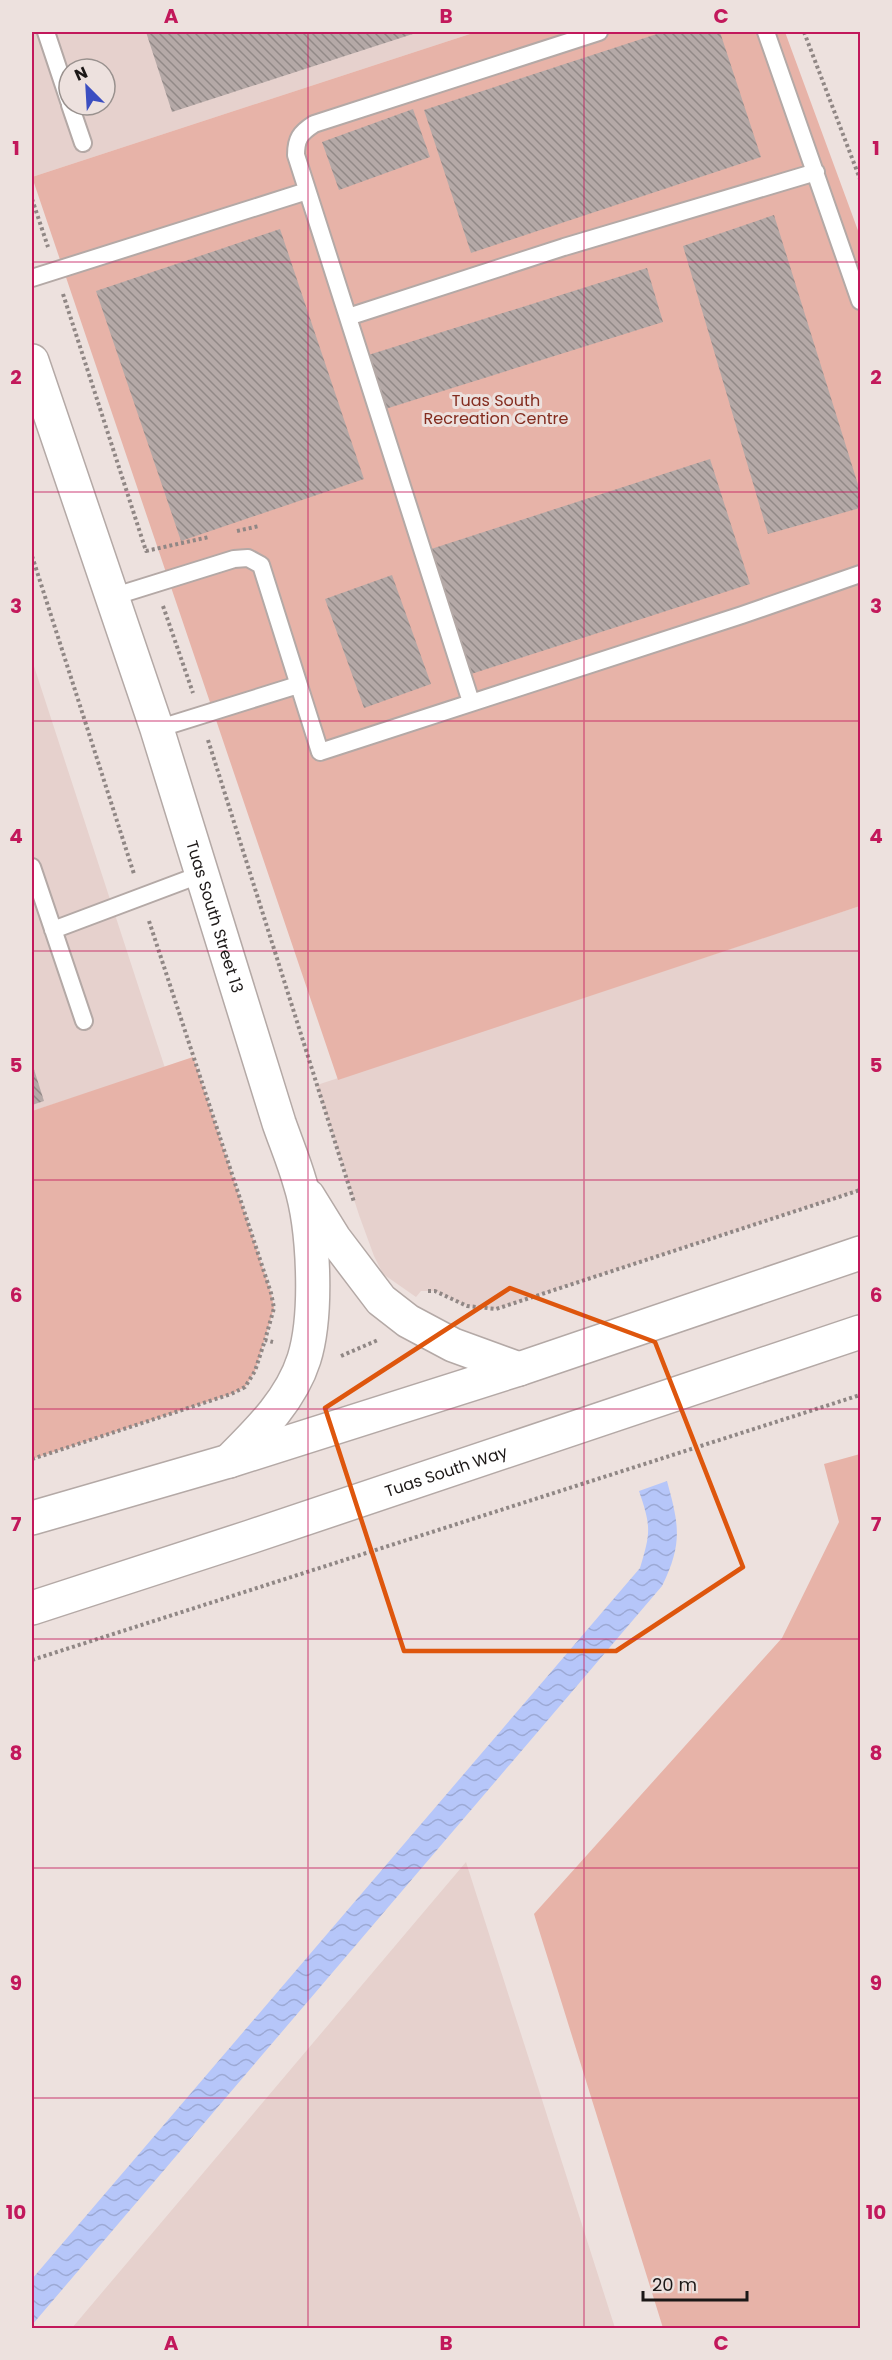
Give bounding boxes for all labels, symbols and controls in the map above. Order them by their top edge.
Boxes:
text: A [164,2,179,30]
text: B [439,2,453,30]
text: C [713,2,729,30]
north arrow [57,57,117,117]
text: N [71,61,91,87]
text: 1 [12,134,20,162]
text: 1 [872,134,880,162]
text: 2 [10,363,22,391]
text: 2 [870,363,882,391]
park label: Tuas South Recreation Centre [424,389,568,430]
text: 3 [10,592,22,620]
text: 3 [870,592,882,620]
text: 4 [9,822,23,850]
text: 4 [869,822,883,850]
street label: Tuas South Street 13 [180,838,249,996]
text: 5 [10,1051,23,1079]
text: 5 [870,1051,883,1079]
text: 6 [10,1281,22,1309]
text: 6 [870,1281,882,1309]
street label: Tuas South Way [382,1440,510,1503]
text: 7 [11,1510,22,1538]
text: 7 [871,1510,882,1538]
text: 8 [10,1739,22,1767]
text: 8 [870,1739,882,1767]
text: 9 [10,1969,22,1997]
text: 9 [870,1969,882,1997]
text: 10 [6,2198,26,2226]
text: 10 [866,2198,886,2226]
scale bar [643,2264,746,2302]
text: 20 m [652,2272,697,2297]
text: A [164,2329,179,2357]
text: B [439,2329,453,2357]
text: C [713,2329,729,2357]

